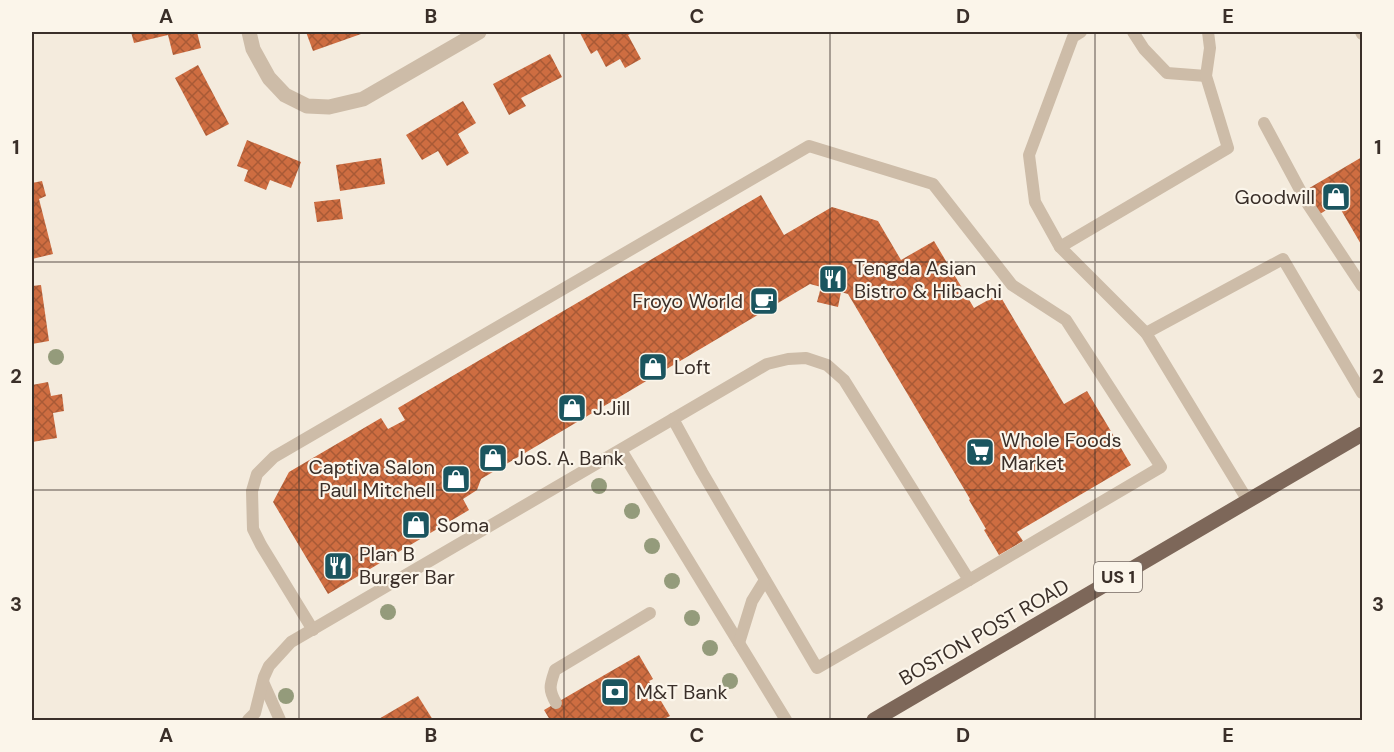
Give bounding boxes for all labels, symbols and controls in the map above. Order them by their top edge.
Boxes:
text: A [159,3,173,29]
text: B [425,3,437,29]
text: C [690,3,704,29]
text: D [956,3,970,29]
text: E [1222,3,1234,29]
text: 1 [12,134,20,160]
text: 1 [1374,134,1382,160]
shop icon: Goodwill [1320,181,1352,213]
place label: Goodwill [1235,184,1315,210]
place label: Tengda Asian Bistro & Hibachi [854,255,1002,304]
restaurant icon: Tengda Asian Bistro & Hibachi [817,263,849,295]
cafe icon: Froyo World [748,285,780,317]
place label: Froyo World [632,288,743,314]
shop icon: Loft [637,351,669,383]
place label: Loft [674,354,711,380]
text: 2 [10,363,22,389]
text: 2 [1372,363,1384,389]
shop icon: J.Jill [556,392,588,424]
place label: J.Jill [593,395,630,421]
place label: Whole Foods Market [1001,427,1121,476]
supermarket icon: Whole Foods Market [964,436,996,468]
shop icon: JoS. A. Bank [477,442,509,474]
place label: JoS. A. Bank [514,445,624,471]
place label: Captiva Salon Paul Mitchell [309,454,435,503]
shop icon: Captiva Salon Paul Mitchell [440,463,472,495]
shop icon: Soma [400,509,432,541]
place label: Soma [437,512,489,538]
place label: Plan B Burger Bar [359,541,455,590]
restaurant icon: Plan B Burger Bar [322,550,354,582]
road number: US 1 [1094,562,1142,592]
street label: BOSTON POST ROAD [894,573,1074,691]
text: 3 [10,591,22,617]
text: 3 [1372,591,1384,617]
bank icon: M&T Bank [599,676,631,708]
place label: M&T Bank [636,679,728,705]
text: A [159,722,173,748]
text: B [425,722,437,748]
text: C [690,722,704,748]
text: D [956,722,970,748]
text: E [1222,722,1234,748]

